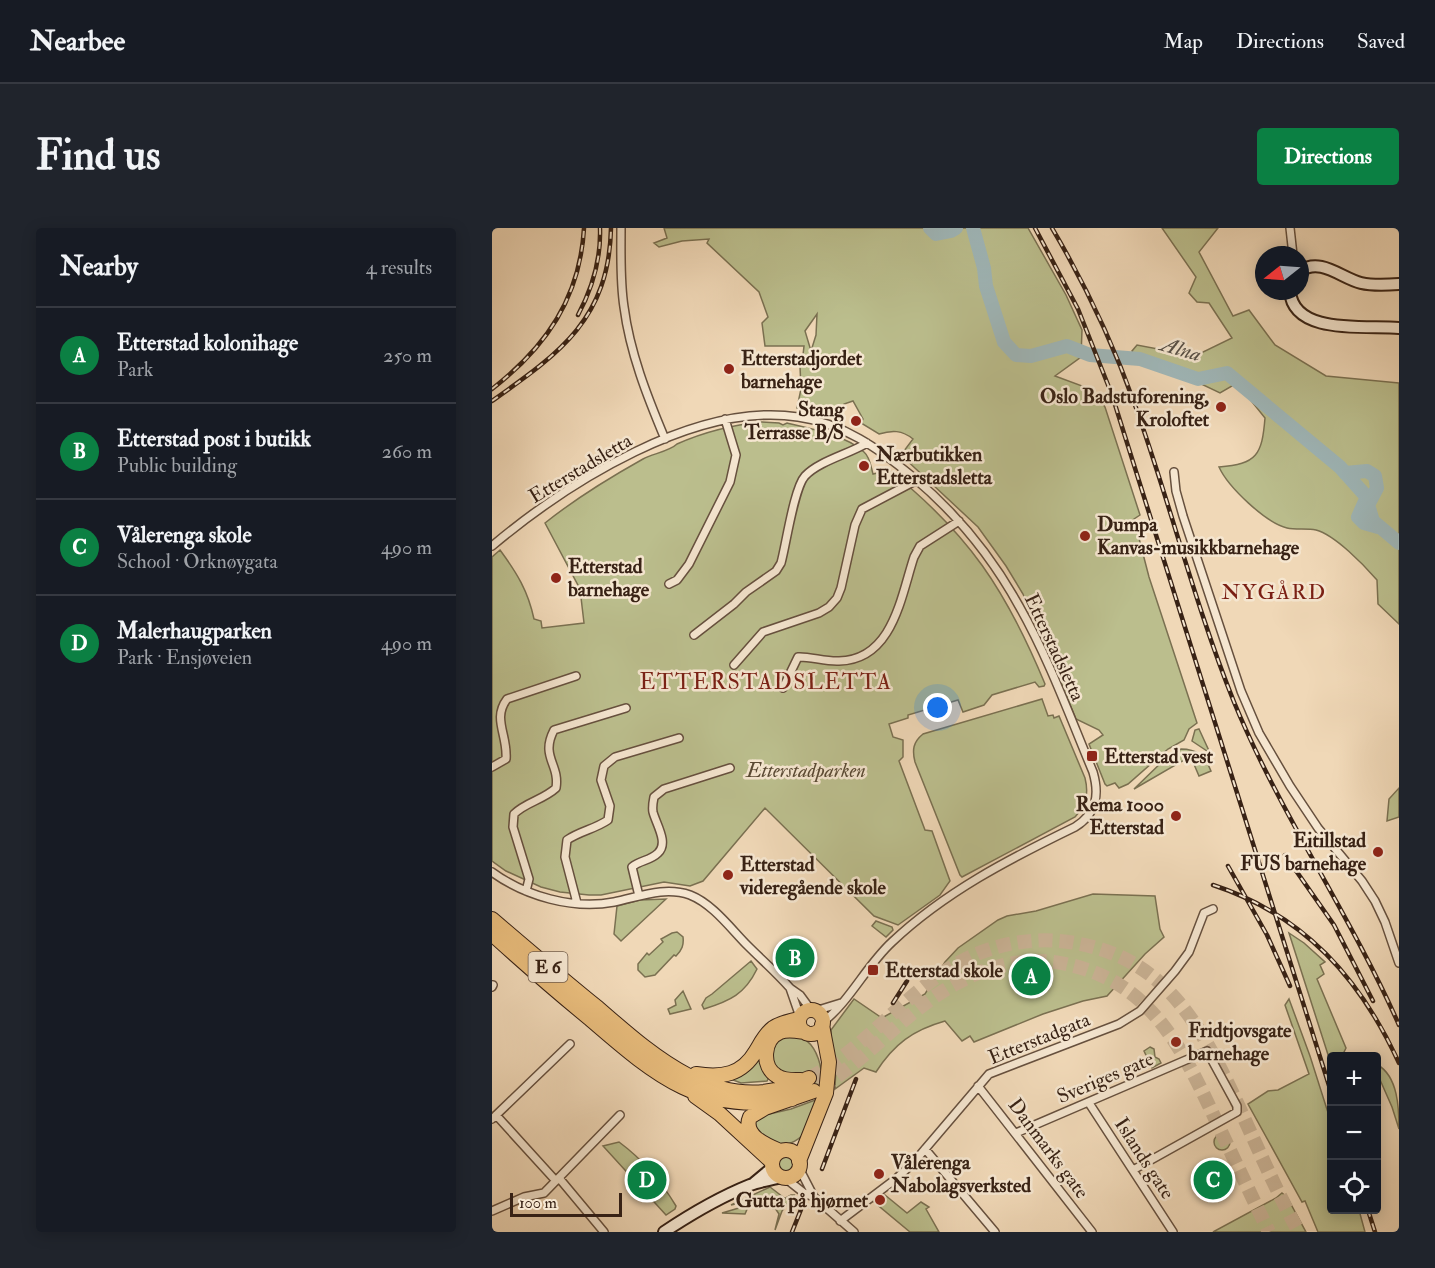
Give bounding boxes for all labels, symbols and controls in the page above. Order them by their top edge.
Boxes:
text: Nearbee [30,24,125,59]
text: Map [1163,28,1203,55]
text: Directions [1236,28,1324,55]
text: Saved [1357,28,1405,55]
button: Directions [1257,128,1399,185]
text: Find us [36,130,160,182]
north arrow [1255,246,1309,300]
text: Nearby [60,251,138,283]
text: 4 results [366,255,432,280]
text: Etterstad kolonihage [117,329,298,357]
water label: Alna [1156,330,1204,368]
text: A [73,343,86,368]
text: 250 m [383,343,432,368]
place label: Etterstadjordet barnehage [740,346,862,395]
text: Park [117,357,153,382]
marker: Etterstadjordet barnehage [722,362,736,376]
place label: Oslo Badstuforening, Kroloftet [1040,384,1210,432]
place label: Stang Terrasse B/S [743,397,845,445]
marker: Oslo Badstuforening, Kroloftet [1214,400,1228,414]
marker: Stang Terrasse B/S [849,414,863,428]
text: Etterstad post i butikk [117,425,311,453]
street label: Etterstadsletta [524,427,637,509]
text: B [73,439,86,464]
text: 260 m [382,439,432,464]
place label: Nærbutikken Etterstadsletta [875,442,993,490]
text: Public building [117,453,237,478]
marker: Nærbutikken Etterstadsletta [857,459,871,473]
place label: Dumpa Kanvas-musikkbarnehage [1097,512,1300,561]
text: Vålerenga skole [117,521,252,549]
marker: Dumpa Kanvas-musikkbarnehage [1078,529,1092,543]
text: C [72,535,87,560]
text: 490 m [381,535,432,560]
text: School · Orknøygata [117,549,278,574]
place label: Etterstad barnehage [567,554,650,603]
marker: Etterstad barnehage [549,571,563,585]
district label: NYGÅRD [1221,579,1327,606]
street label: Etterstadsletta [1019,589,1091,706]
text: Malerhaugparken [117,617,272,645]
text: D [71,631,88,656]
text: 490 m [381,631,432,656]
text: Park · Ensjøveien [117,645,252,670]
district label: ETTERSTADSLETTA [639,668,893,696]
your location [923,693,952,722]
place label: Etterstad vest [1104,744,1213,769]
marker: Etterstad vest [1085,749,1099,763]
park label: Etterstadparken [744,758,866,783]
place label: Rema 1000 Etterstad [1076,792,1164,840]
marker: Rema 1000 Etterstad [1169,809,1183,823]
place label: Eitillstad FUS barnehage [1240,828,1367,877]
marker: Eitillstad FUS barnehage [1371,845,1385,859]
place label: Etterstad videregående skole [739,852,887,901]
marker: Etterstad videregående skole [721,868,735,882]
pin: B [776,936,814,980]
road number: E 6 [528,952,568,982]
pin: A [1012,954,1050,999]
place label: Etterstad skole [885,958,1003,983]
marker: Etterstad skole [866,963,880,977]
street label: Etterstadgata [985,1006,1094,1070]
place label: Fridtjovsgate barnehage [1187,1018,1292,1067]
marker: Fridtjovsgate barnehage [1169,1035,1183,1049]
street label: Sveriges gate [1053,1046,1157,1109]
map controls [1327,1052,1381,1214]
button: + [1327,1052,1381,1106]
street label: Danmarks gate [1003,1093,1094,1203]
button: − [1327,1106,1381,1160]
street label: Islands gate [1109,1113,1180,1204]
place label: Vålerenga Nabolagsverksted [890,1150,1031,1199]
pin: D [628,1158,666,1202]
pin: C [1194,1158,1232,1202]
button: locate [1327,1160,1381,1214]
marker: Vålerenga Nabolagsverksted [872,1167,886,1181]
place label: Gutta på hjørnet [736,1188,869,1214]
scale bar [510,1190,622,1218]
text: 100 m [519,1193,557,1213]
marker: Gutta på hjørnet [873,1193,887,1207]

